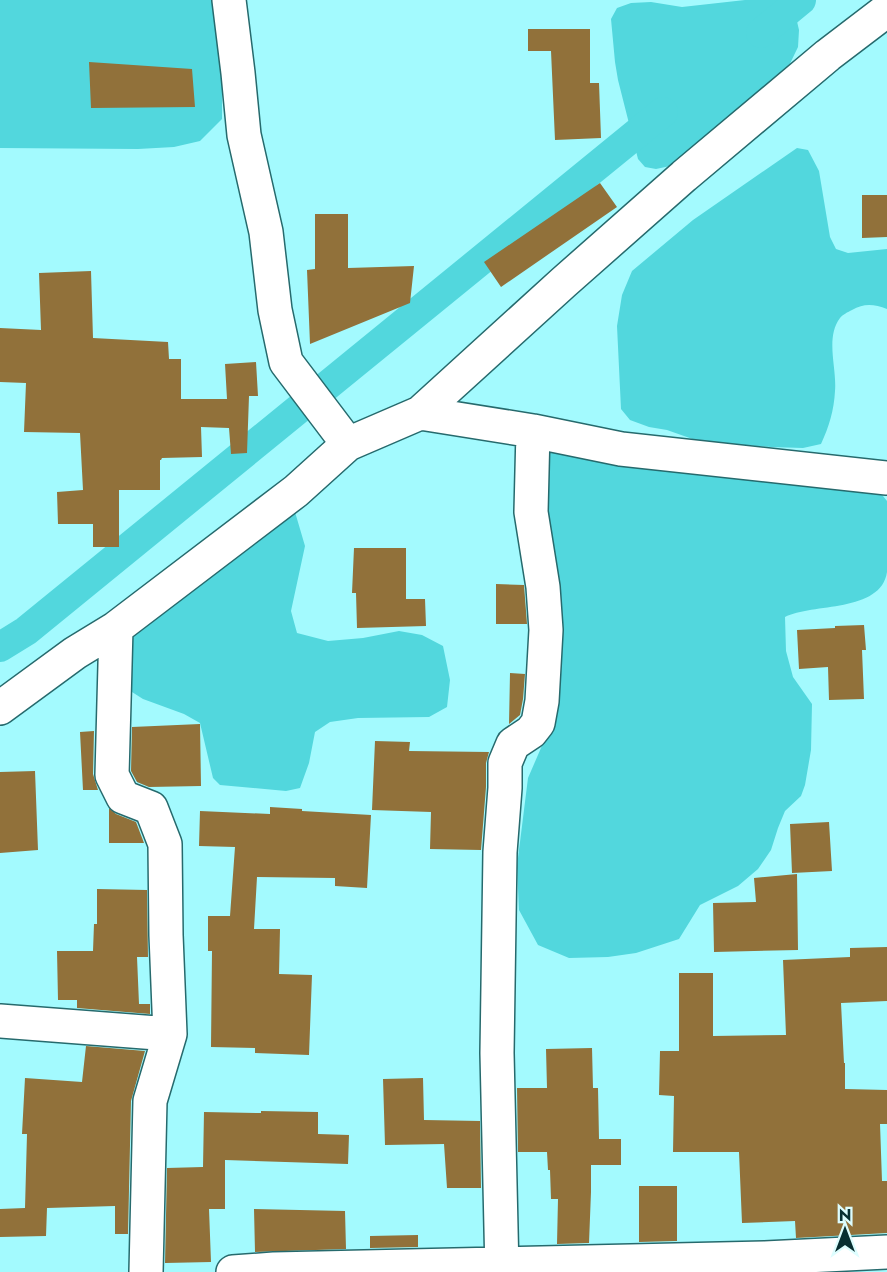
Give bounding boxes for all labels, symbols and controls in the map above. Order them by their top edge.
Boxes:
north arrow [815,1200,875,1260]
text: N [839,1204,851,1227]

